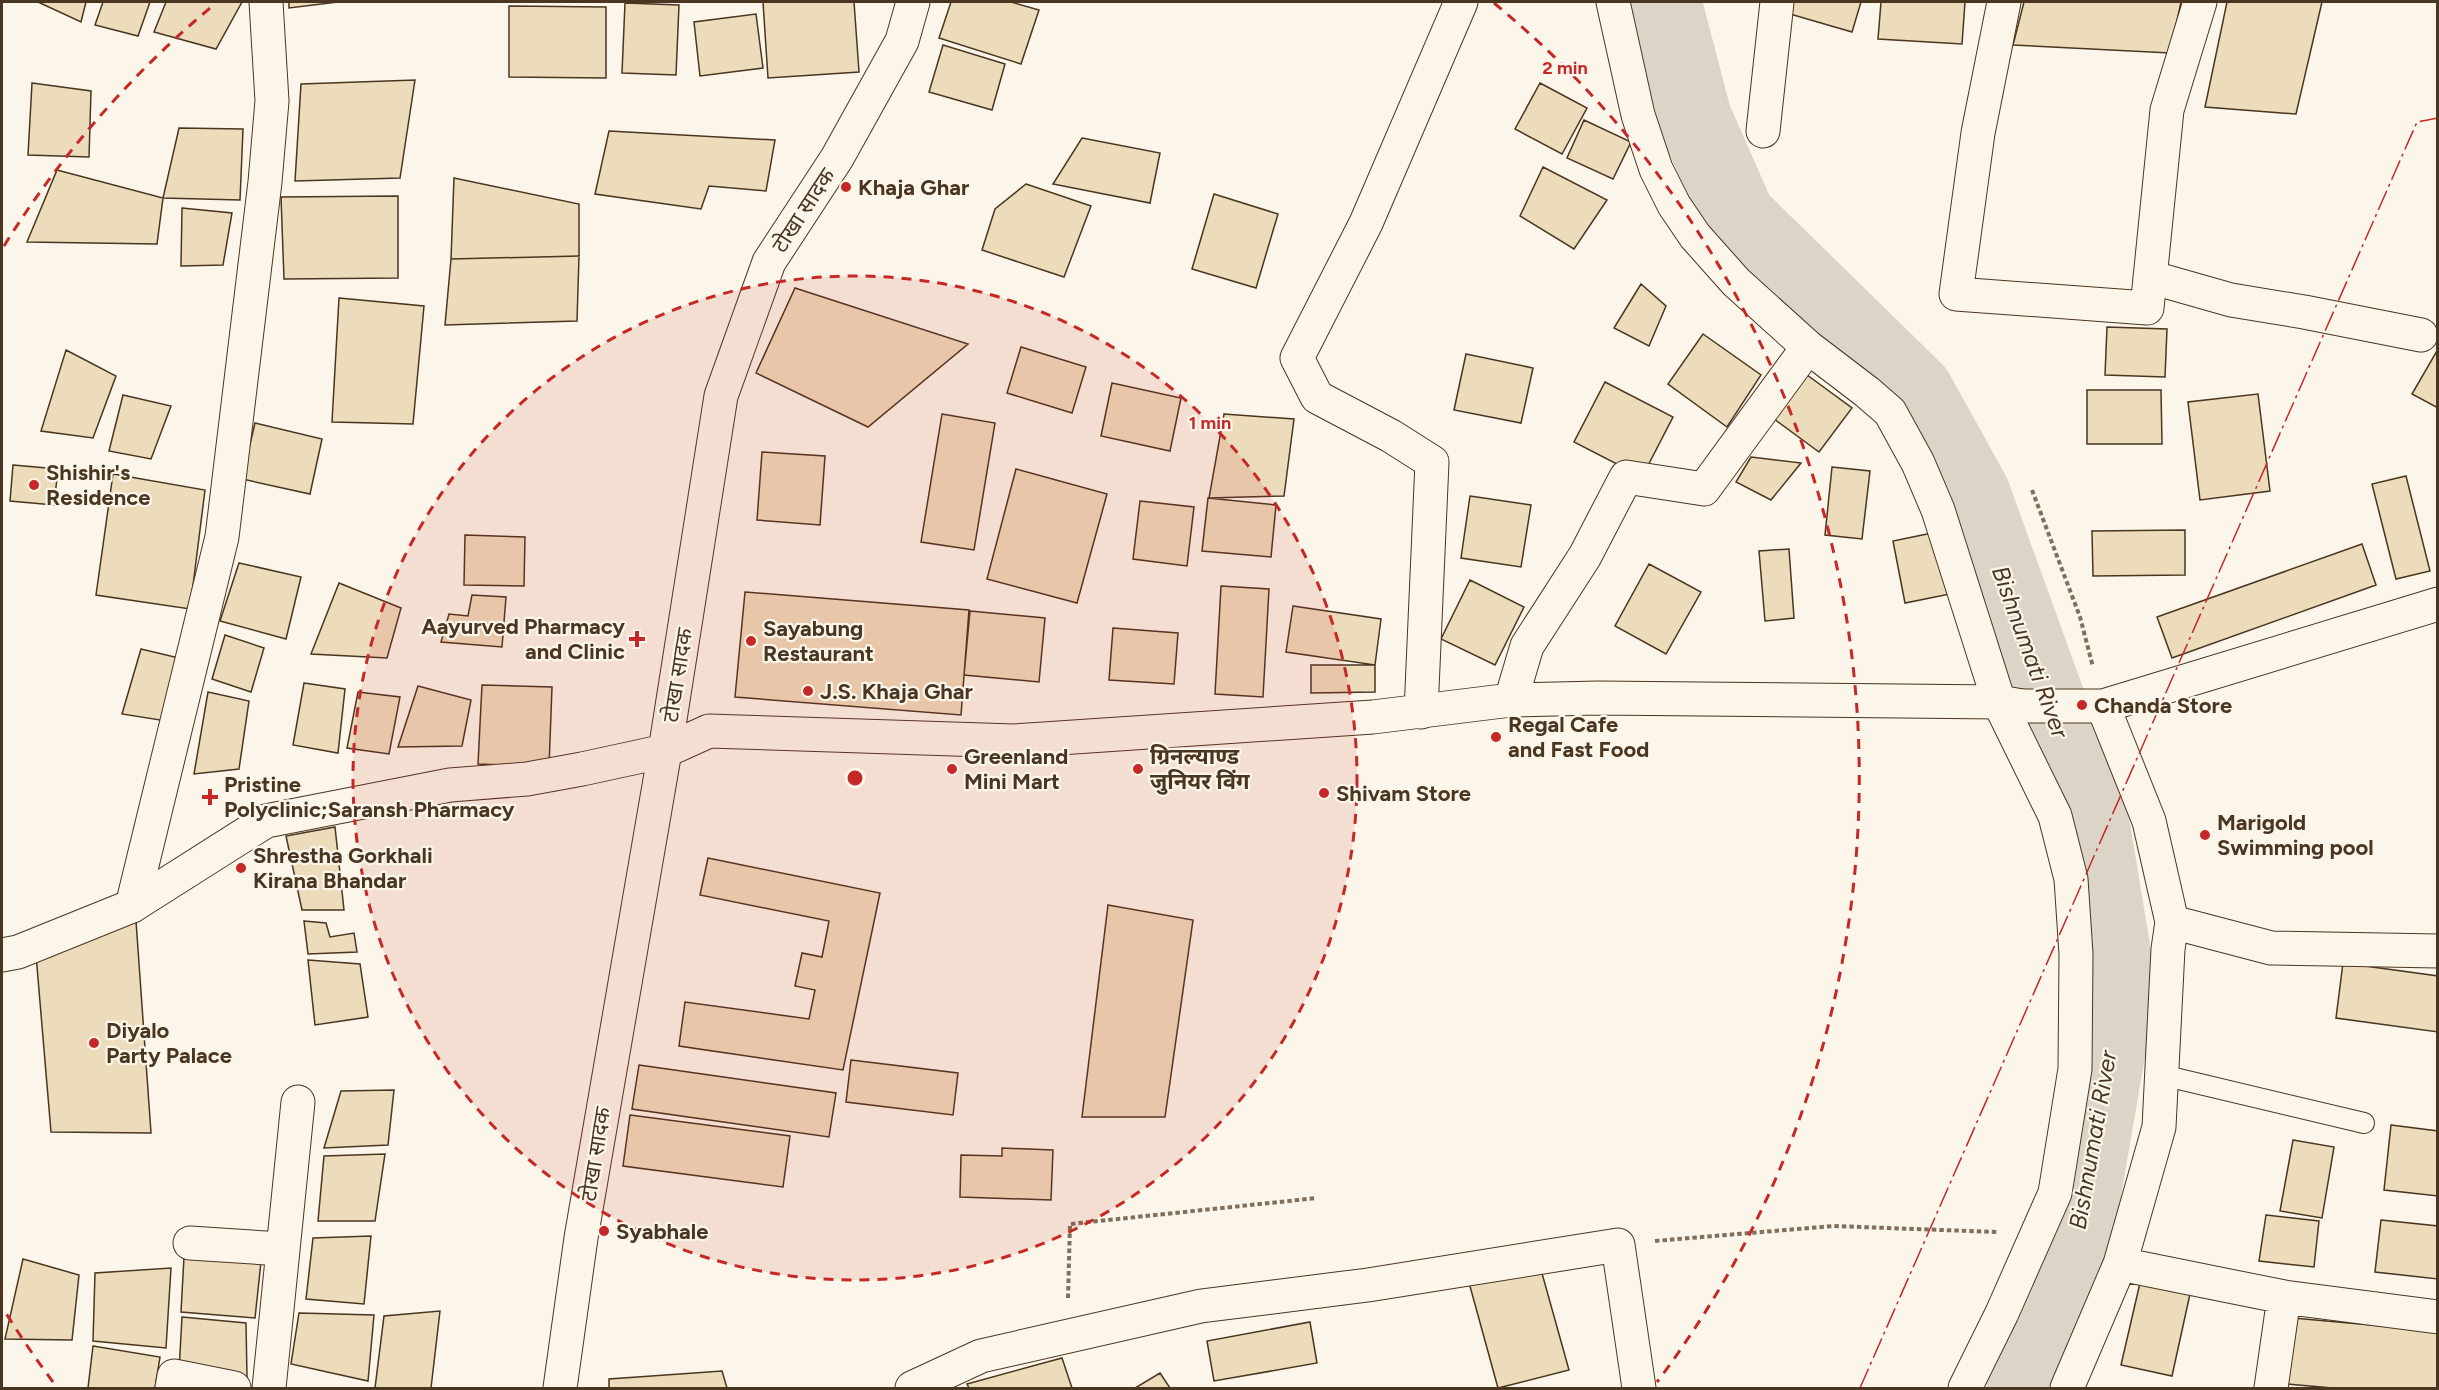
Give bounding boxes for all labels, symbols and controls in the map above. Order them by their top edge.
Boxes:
text: 2 min [1542,57,1588,79]
street label: टोखा सादक [766,162,841,257]
place label: Khaja Ghar [858,174,970,201]
marker: Khaja Ghar [839,180,853,194]
text: 1 min [1189,412,1231,434]
place label: Shishir's Residence [46,459,150,511]
marker: Shishir's Residence [27,478,41,492]
water label: Bishnumati River [1986,562,2075,743]
place label: Aayurved Pharmacy and Clinic [421,613,625,665]
place label: Sayabung Restaurant [763,615,874,667]
street label: टोखा सादक [657,625,698,724]
marker: Aayurved Pharmacy and Clinic [630,632,644,646]
marker: Sayabung Restaurant [744,634,758,648]
place label: J.S. Khaja Ghar [820,678,974,705]
marker: J.S. Khaja Ghar [801,684,815,698]
place label: Chanda Store [2094,692,2232,719]
marker: Chanda Store [2075,698,2089,712]
place label: Regal Cafe and Fast Food [1508,711,1649,763]
marker: Regal Cafe and Fast Food [1489,730,1503,744]
place label: Greenland Mini Mart [964,743,1068,795]
place label: ग्रिनल्याण्ड जुनियर विंग [1150,743,1250,795]
marker: Greenland Mini Mart [945,762,959,776]
marker: ग्रिनल्याण्ड जुनियर विंग [1131,762,1145,776]
centre of rings [845,768,865,788]
place label: Pristine Polyclinic;Saransh Pharmacy [224,771,515,823]
place label: Shivam Store [1336,780,1471,807]
marker: Shivam Store [1317,786,1331,800]
marker: Pristine Polyclinic;Saransh Pharmacy [201,788,219,806]
place label: Marigold Swimming pool [2217,809,2374,861]
marker: Marigold Swimming pool [2198,828,2212,842]
place label: Shrestha Gorkhali Kirana Bhandar [253,842,433,894]
marker: Shrestha Gorkhali Kirana Bhandar [234,861,248,875]
place label: Diyalo Party Palace [106,1017,232,1069]
marker: Diyalo Party Palace [87,1036,101,1050]
water label: Bishnumati River [2063,1047,2123,1232]
street label: टोखा सादक [575,1104,616,1203]
place label: Syabhale [616,1218,708,1245]
marker: Syabhale [597,1224,611,1238]

